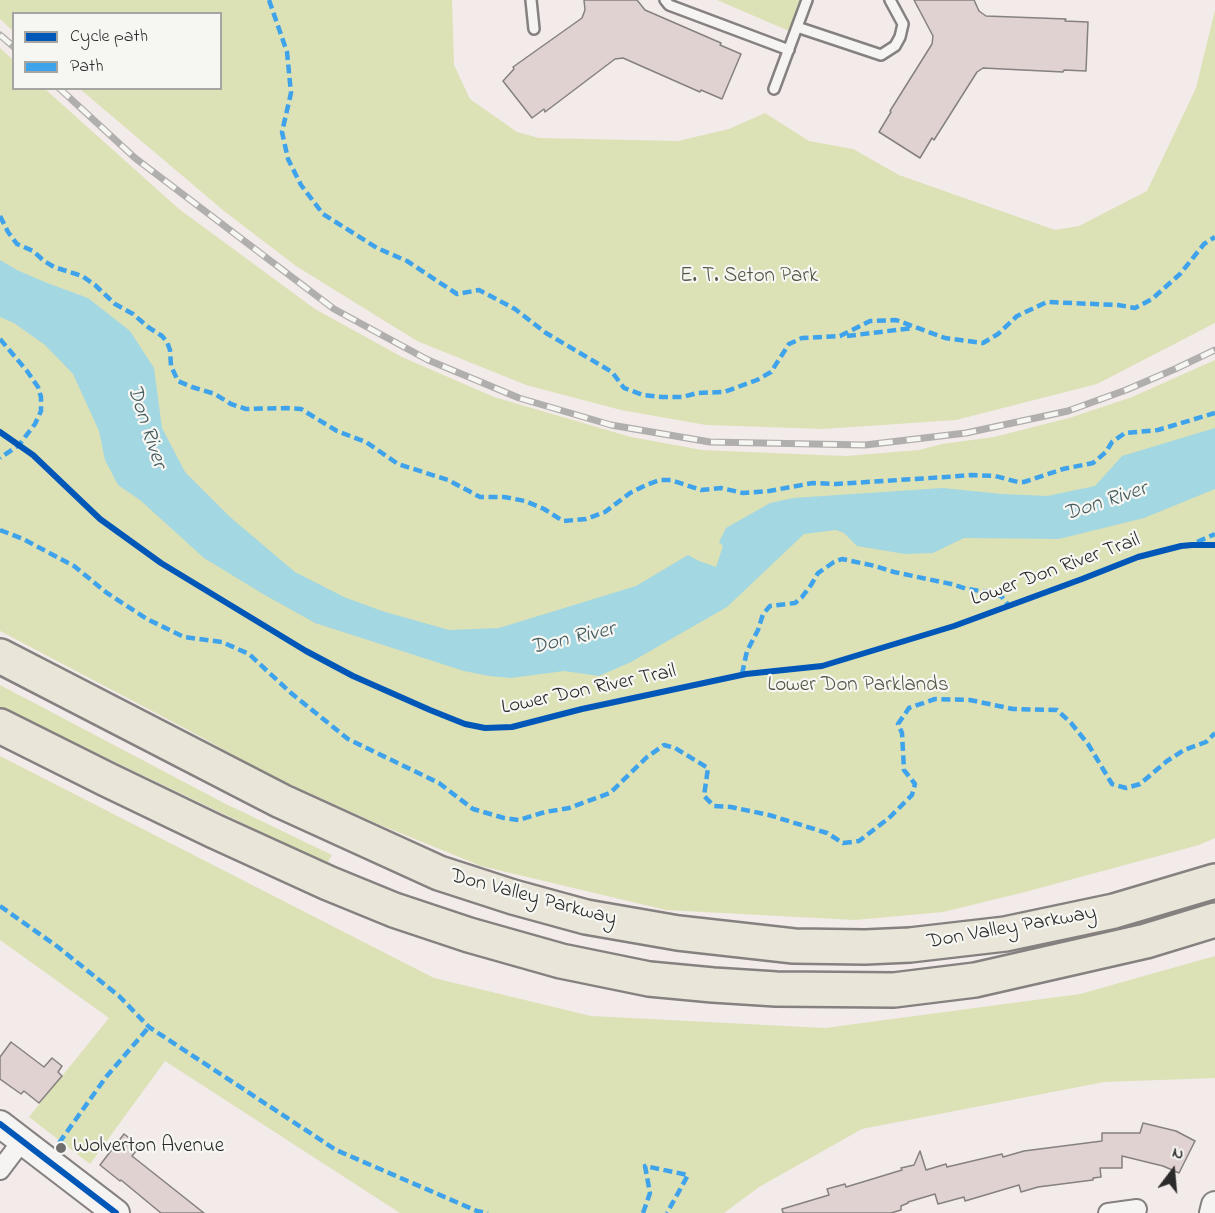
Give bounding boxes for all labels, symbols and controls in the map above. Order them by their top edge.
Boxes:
legend [12,12,222,90]
text: Cycle path [70,24,148,50]
text: Path [70,54,104,80]
park label: E. T. Seton Park [680,265,818,291]
water label: Don River [119,382,171,472]
water label: Don River [1061,477,1151,529]
street label: Lower Don River Trail [968,529,1144,613]
water label: Don River [528,617,618,663]
street label: Lower Don River Trail [499,660,679,722]
park label: Lower Don Parklands [767,674,949,700]
street label: Don Valley Parkway [447,865,619,933]
street label: Don Valley Parkway [925,902,1099,956]
place label: Wolverton Avenue [73,1135,224,1161]
marker: Wolverton Avenue [54,1141,68,1155]
north arrow [1143,1141,1203,1201]
text: N [1169,1141,1186,1167]

